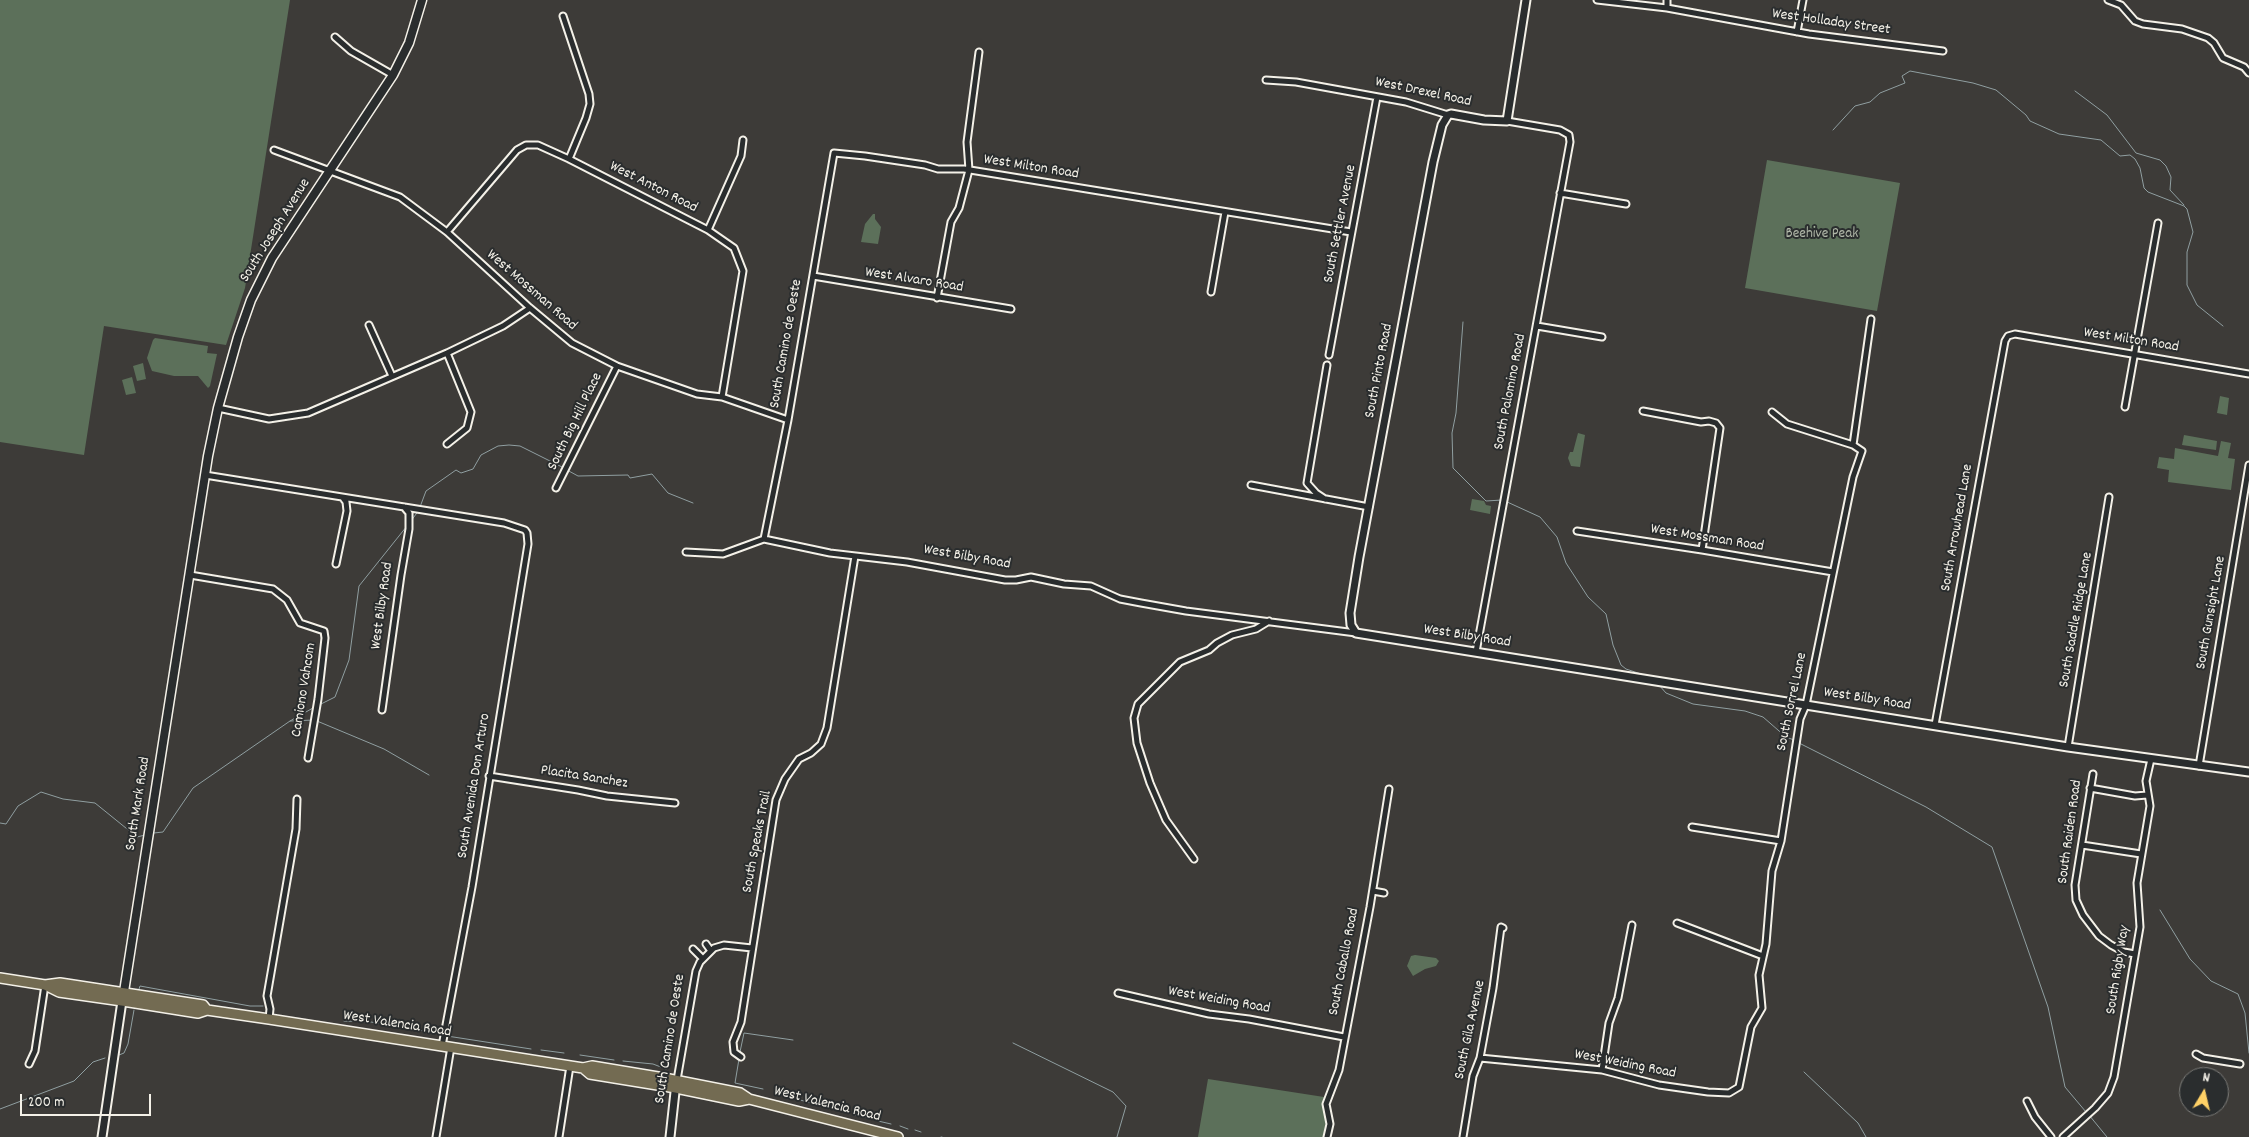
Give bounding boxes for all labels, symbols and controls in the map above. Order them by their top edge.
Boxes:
street label: West Holladay Street [1771,6,1891,40]
street label: West Drexel Road [1373,74,1473,112]
street label: West Milton Road [982,152,1080,184]
street label: West Anton Road [606,158,700,218]
street label: South Settler Avenue [1321,163,1361,285]
street label: South Joseph Avenue [237,176,315,286]
park label: Beehive Peak [1786,226,1858,244]
street label: West Mossman Road [482,247,580,335]
street label: West Alvaro Road [864,264,964,298]
street label: South Camino de Oeste [767,278,807,410]
street label: South Pinto Road [1362,322,1398,420]
street label: West Milton Road [2082,325,2180,357]
street label: South Palomino Road [1491,332,1531,452]
street label: South Big Hill Place [545,370,607,474]
street label: South Arrowhead Lane [1938,463,1978,593]
street label: West Mossman Road [1649,521,1765,557]
street label: West Bilby Road [922,541,1012,575]
street label: South Saddle Ridge Lane [2056,551,2098,689]
street label: South Gunsight Lane [2193,555,2231,671]
street label: West Bilby Road [368,561,398,651]
street label: West Bilby Road [1422,621,1512,653]
street label: Camiono Vahcom [289,642,321,738]
street label: South Sorrel Lane [1774,651,1812,753]
street label: West Bilby Road [1822,684,1912,716]
street label: South Avenida Don Arturo [455,712,495,860]
street label: South Mark Road [123,756,155,852]
street label: Placita Sanchez [539,762,629,794]
street label: South Raiden Road [2055,779,2087,885]
street label: South Speaks Trail [739,789,777,895]
street label: South Caballo Road [1326,907,1364,1017]
street label: South Rigby Way [2103,924,2135,1016]
street label: South Camino de Oeste [652,973,690,1105]
street label: South Gila Avenue [1452,979,1490,1081]
street label: West Weiding Road [1167,983,1271,1019]
street label: West Valencia Road [342,1008,452,1042]
street label: West Weiding Road [1573,1046,1677,1084]
north arrow [2179,1067,2229,1117]
text: N [2201,1068,2211,1089]
street label: West Valencia Road [772,1083,882,1127]
scale bar [22,1084,154,1116]
text: 200 m [28,1092,65,1114]

